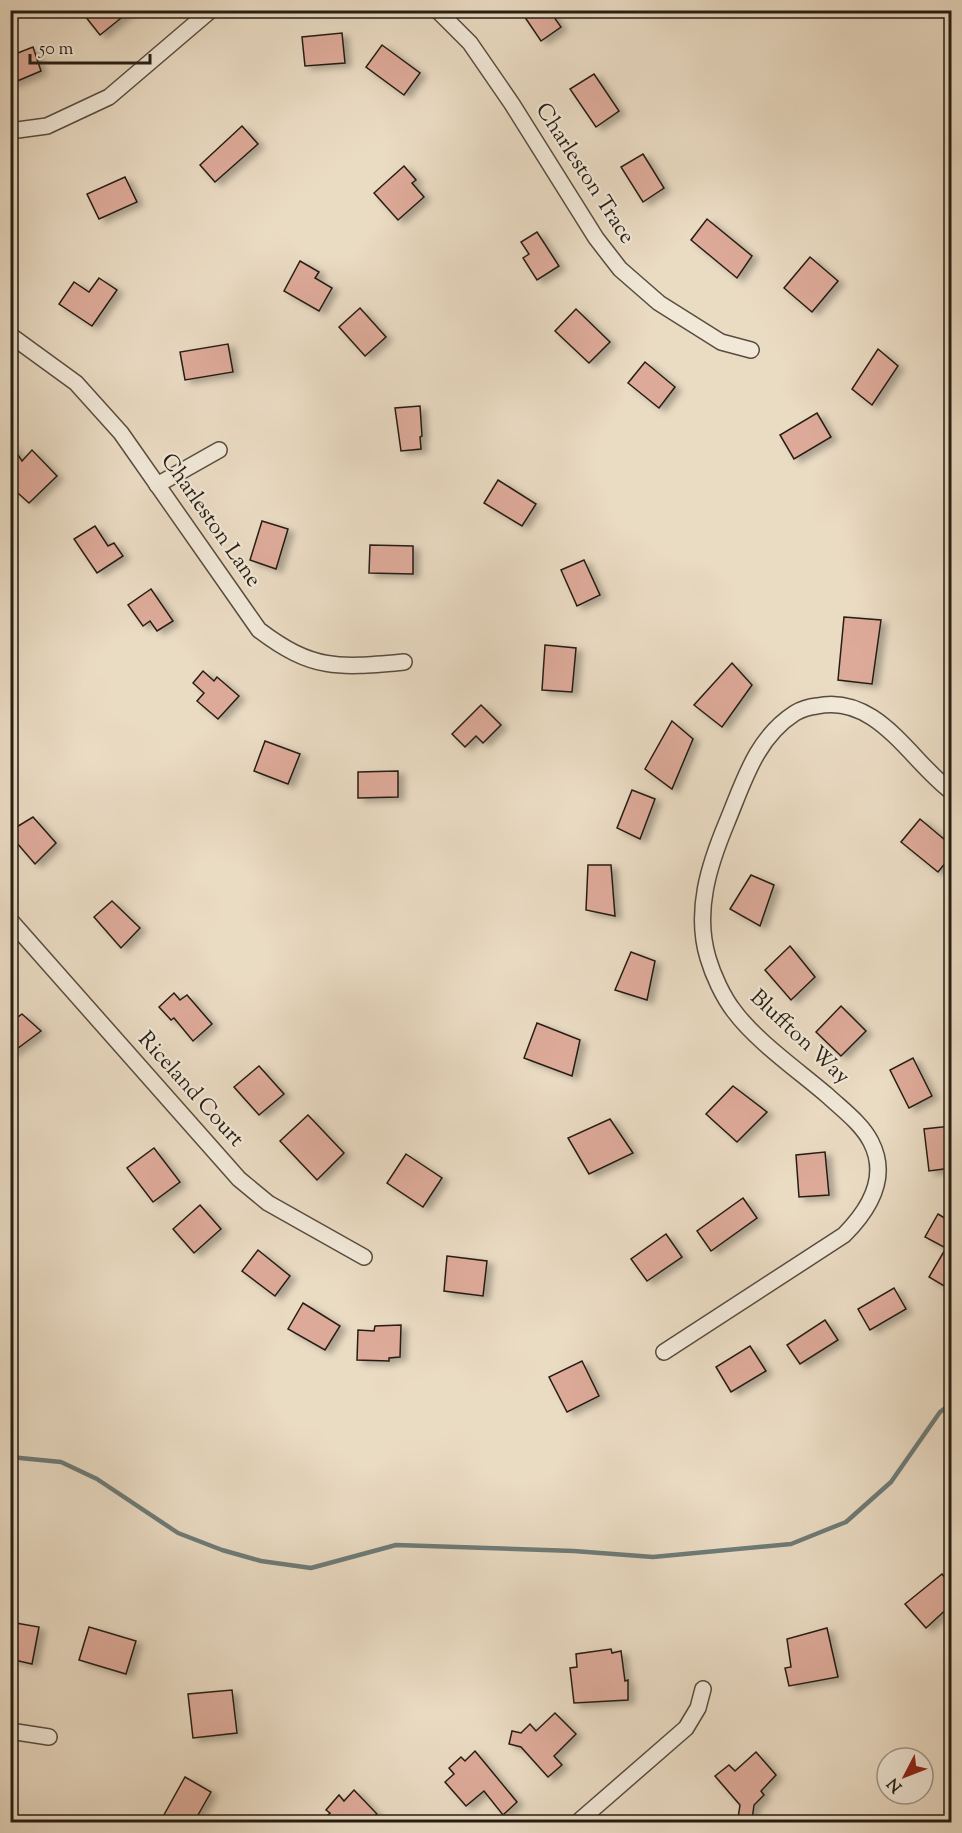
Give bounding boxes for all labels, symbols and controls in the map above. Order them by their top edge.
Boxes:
scale bar [30,27,150,65]
text: 50 m [38,37,74,63]
street label: Charleston Trace [526,97,642,251]
street label: Charleston Lane [152,447,268,595]
street label: Bluffton Way [742,983,856,1093]
street label: Riceland Court [129,1025,251,1155]
north arrow [875,1746,935,1806]
text: N [883,1772,909,1797]

